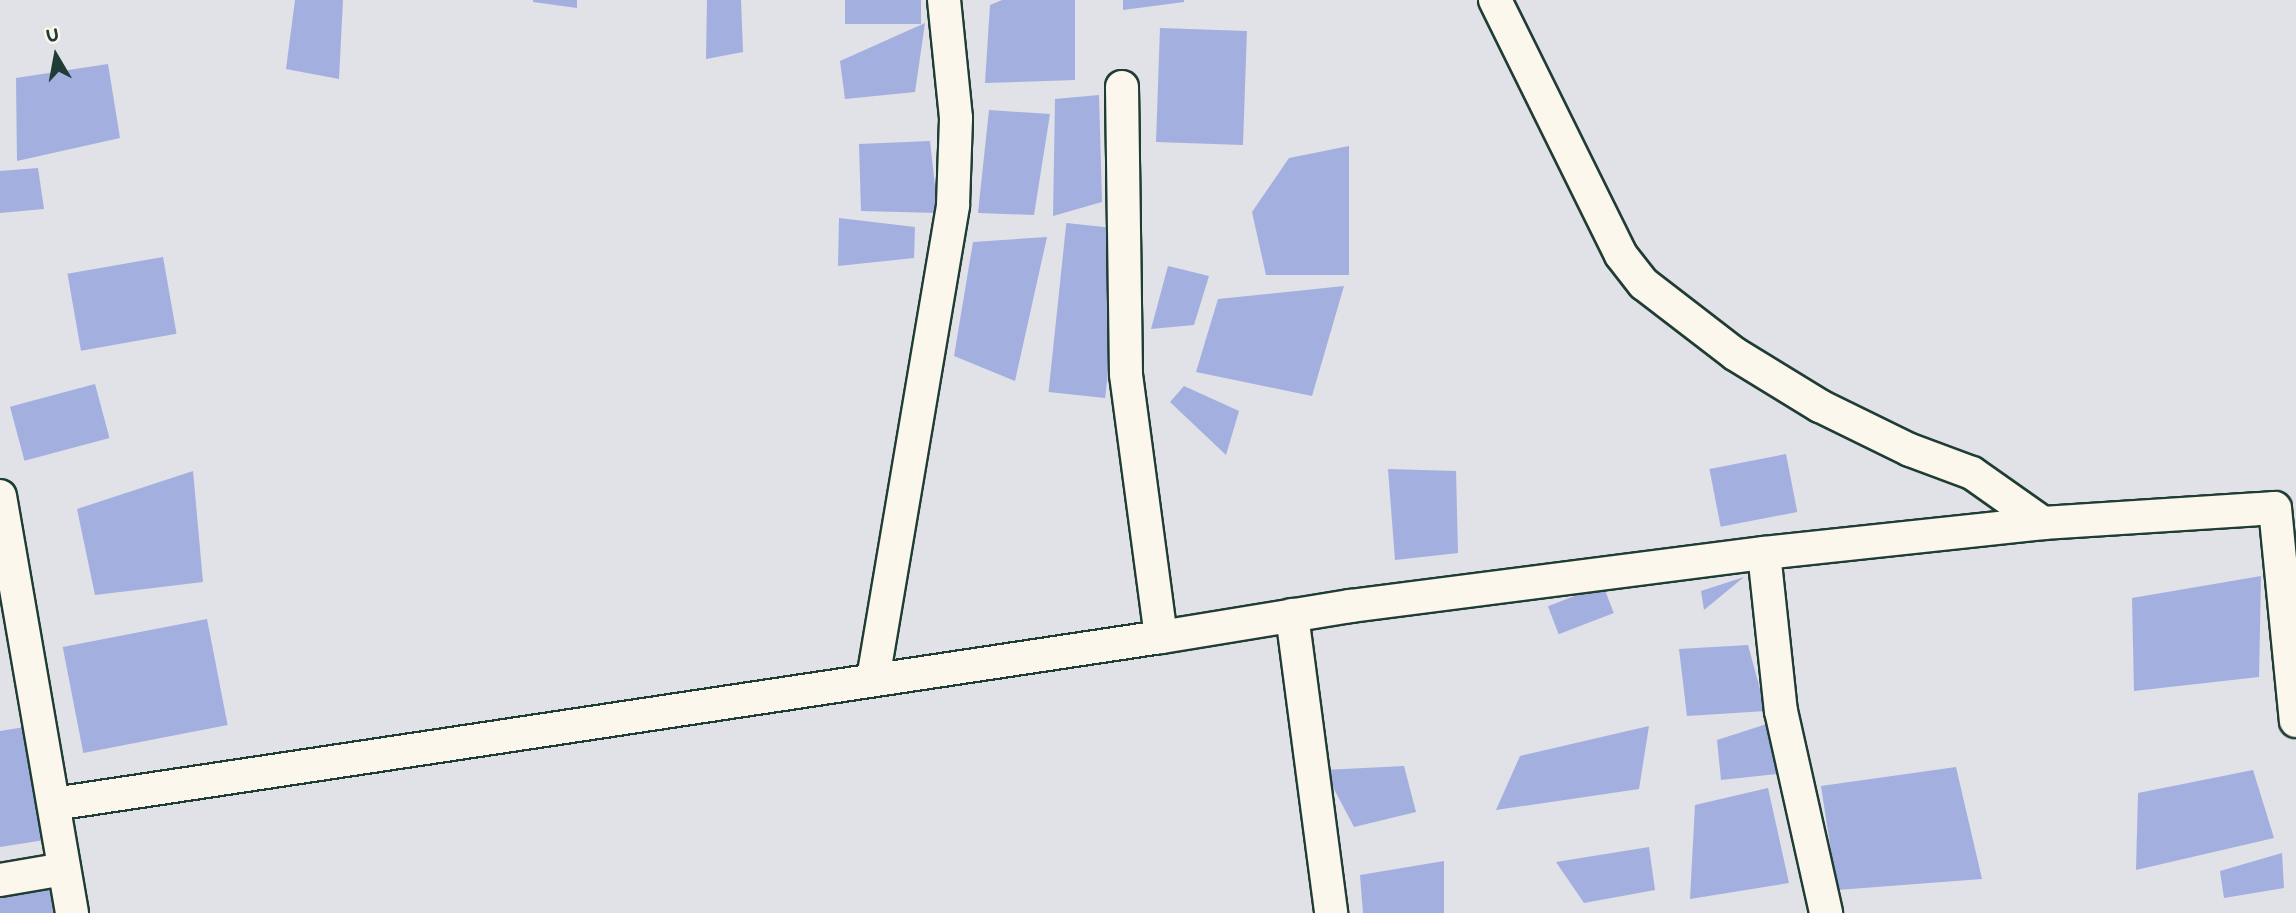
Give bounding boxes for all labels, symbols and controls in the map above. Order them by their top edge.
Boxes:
north arrow [21,21,91,91]
text: U [44,22,60,47]

